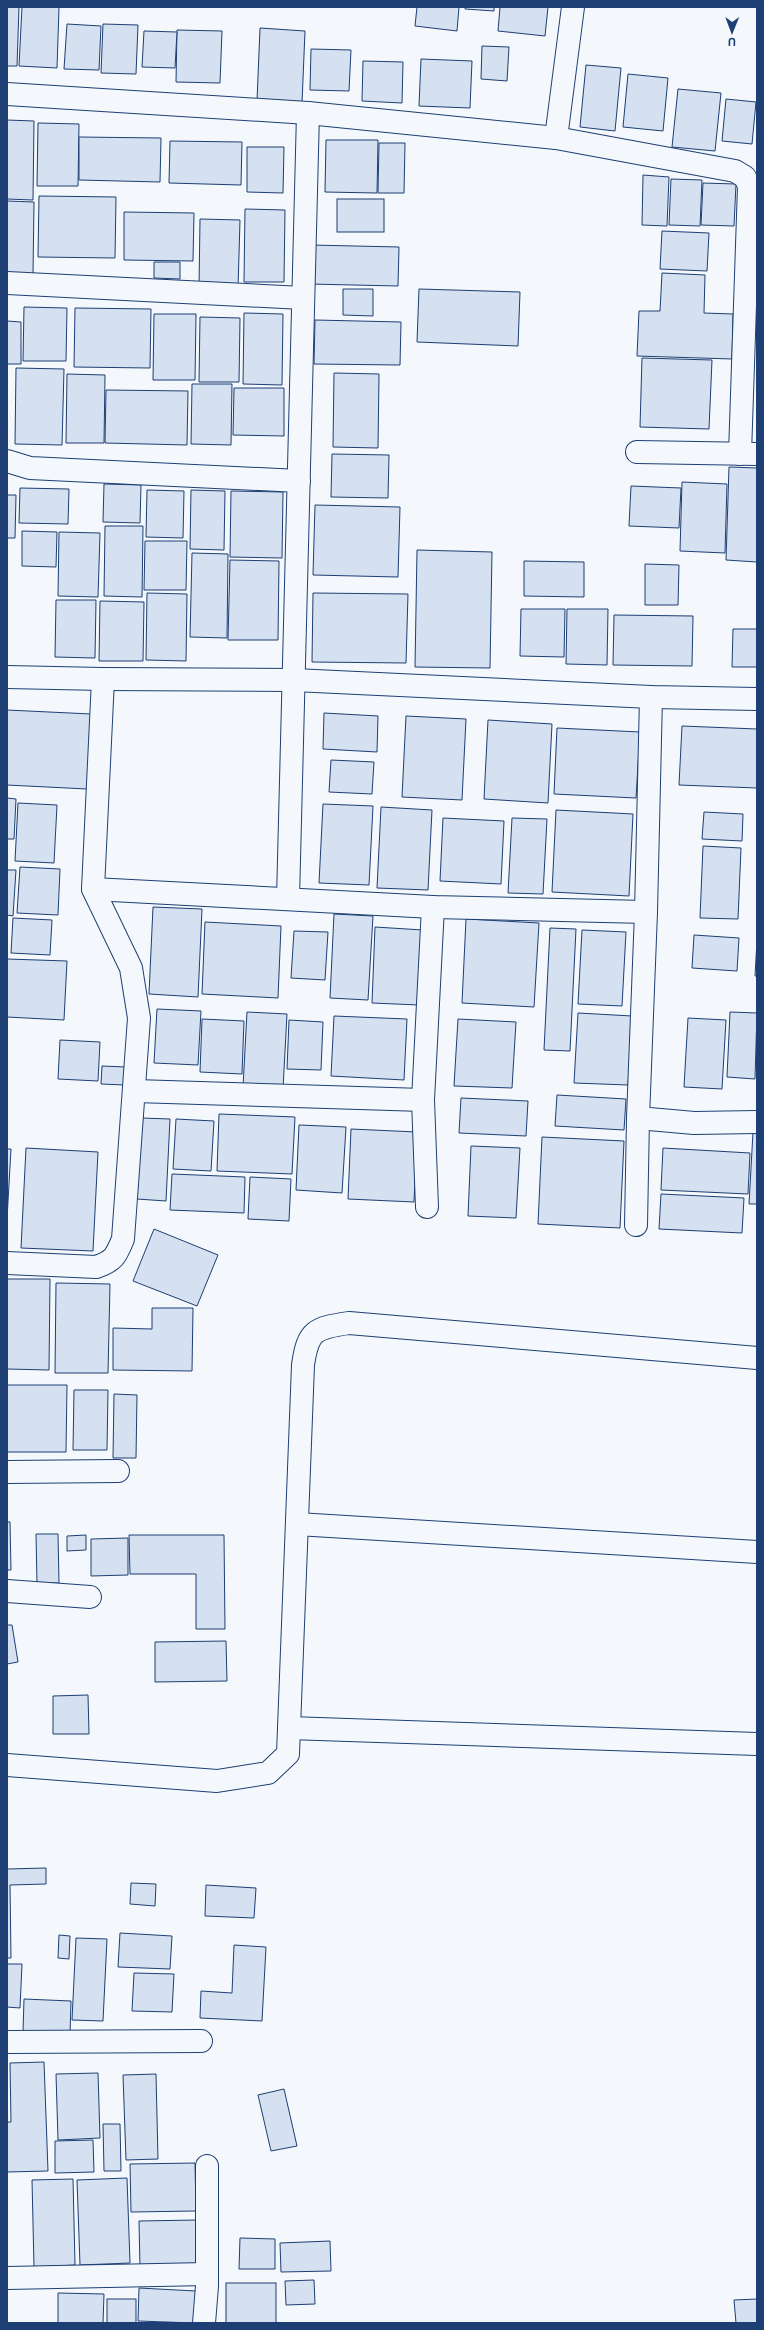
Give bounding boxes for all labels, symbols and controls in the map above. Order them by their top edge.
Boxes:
north arrow [712,12,752,52]
text: U [728,35,736,49]

